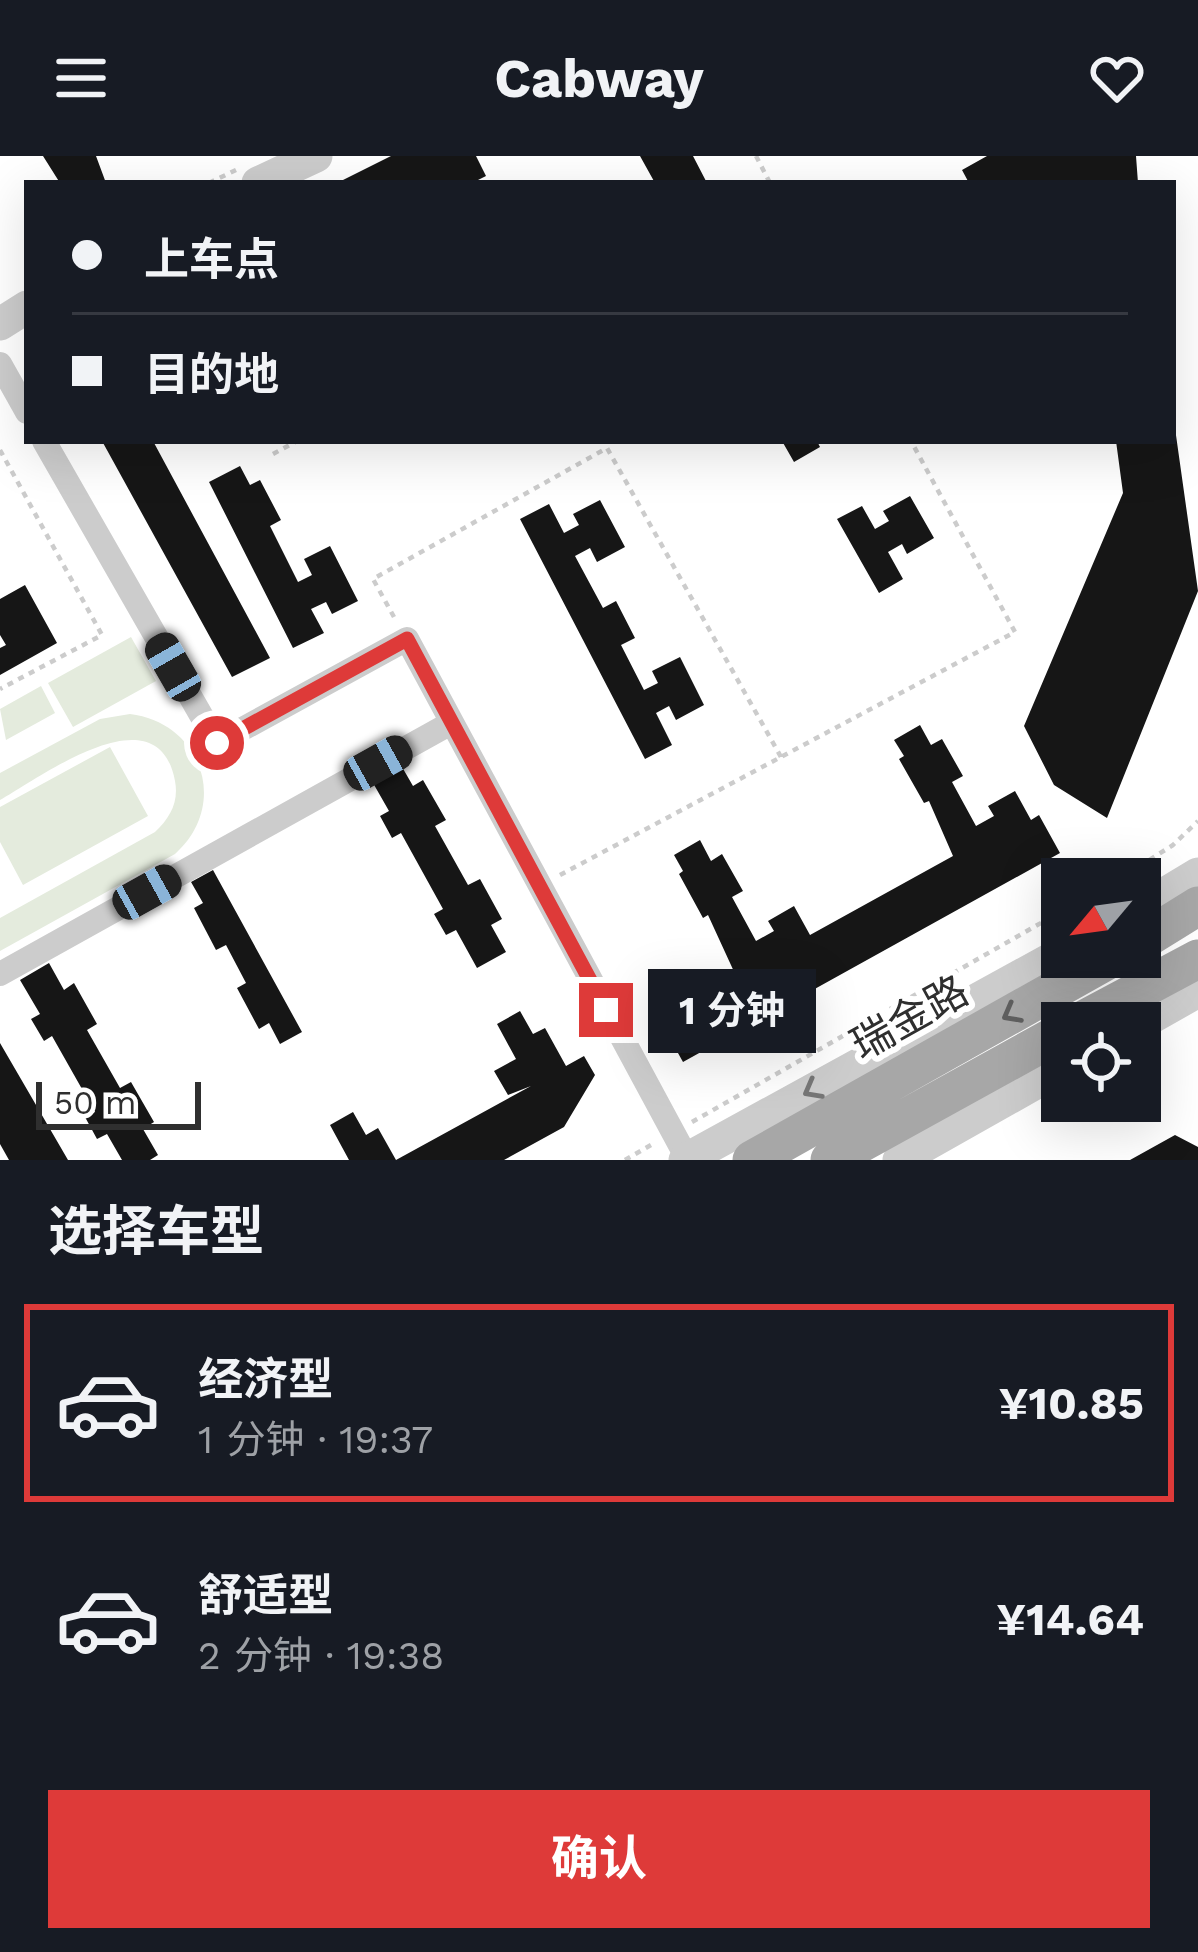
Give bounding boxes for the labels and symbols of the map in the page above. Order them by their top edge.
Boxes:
car [139,627,207,707]
route start [190,716,244,770]
car [338,730,418,796]
north arrow [1041,858,1161,978]
car [107,859,187,925]
street label: 瑞金路 [842,965,976,1069]
callout: 1 分钟 [648,968,816,1052]
route end [579,983,633,1037]
one-way arrow [1002,1000,1024,1023]
scale bar [36,1076,201,1129]
one-way arrow [803,1076,825,1099]

